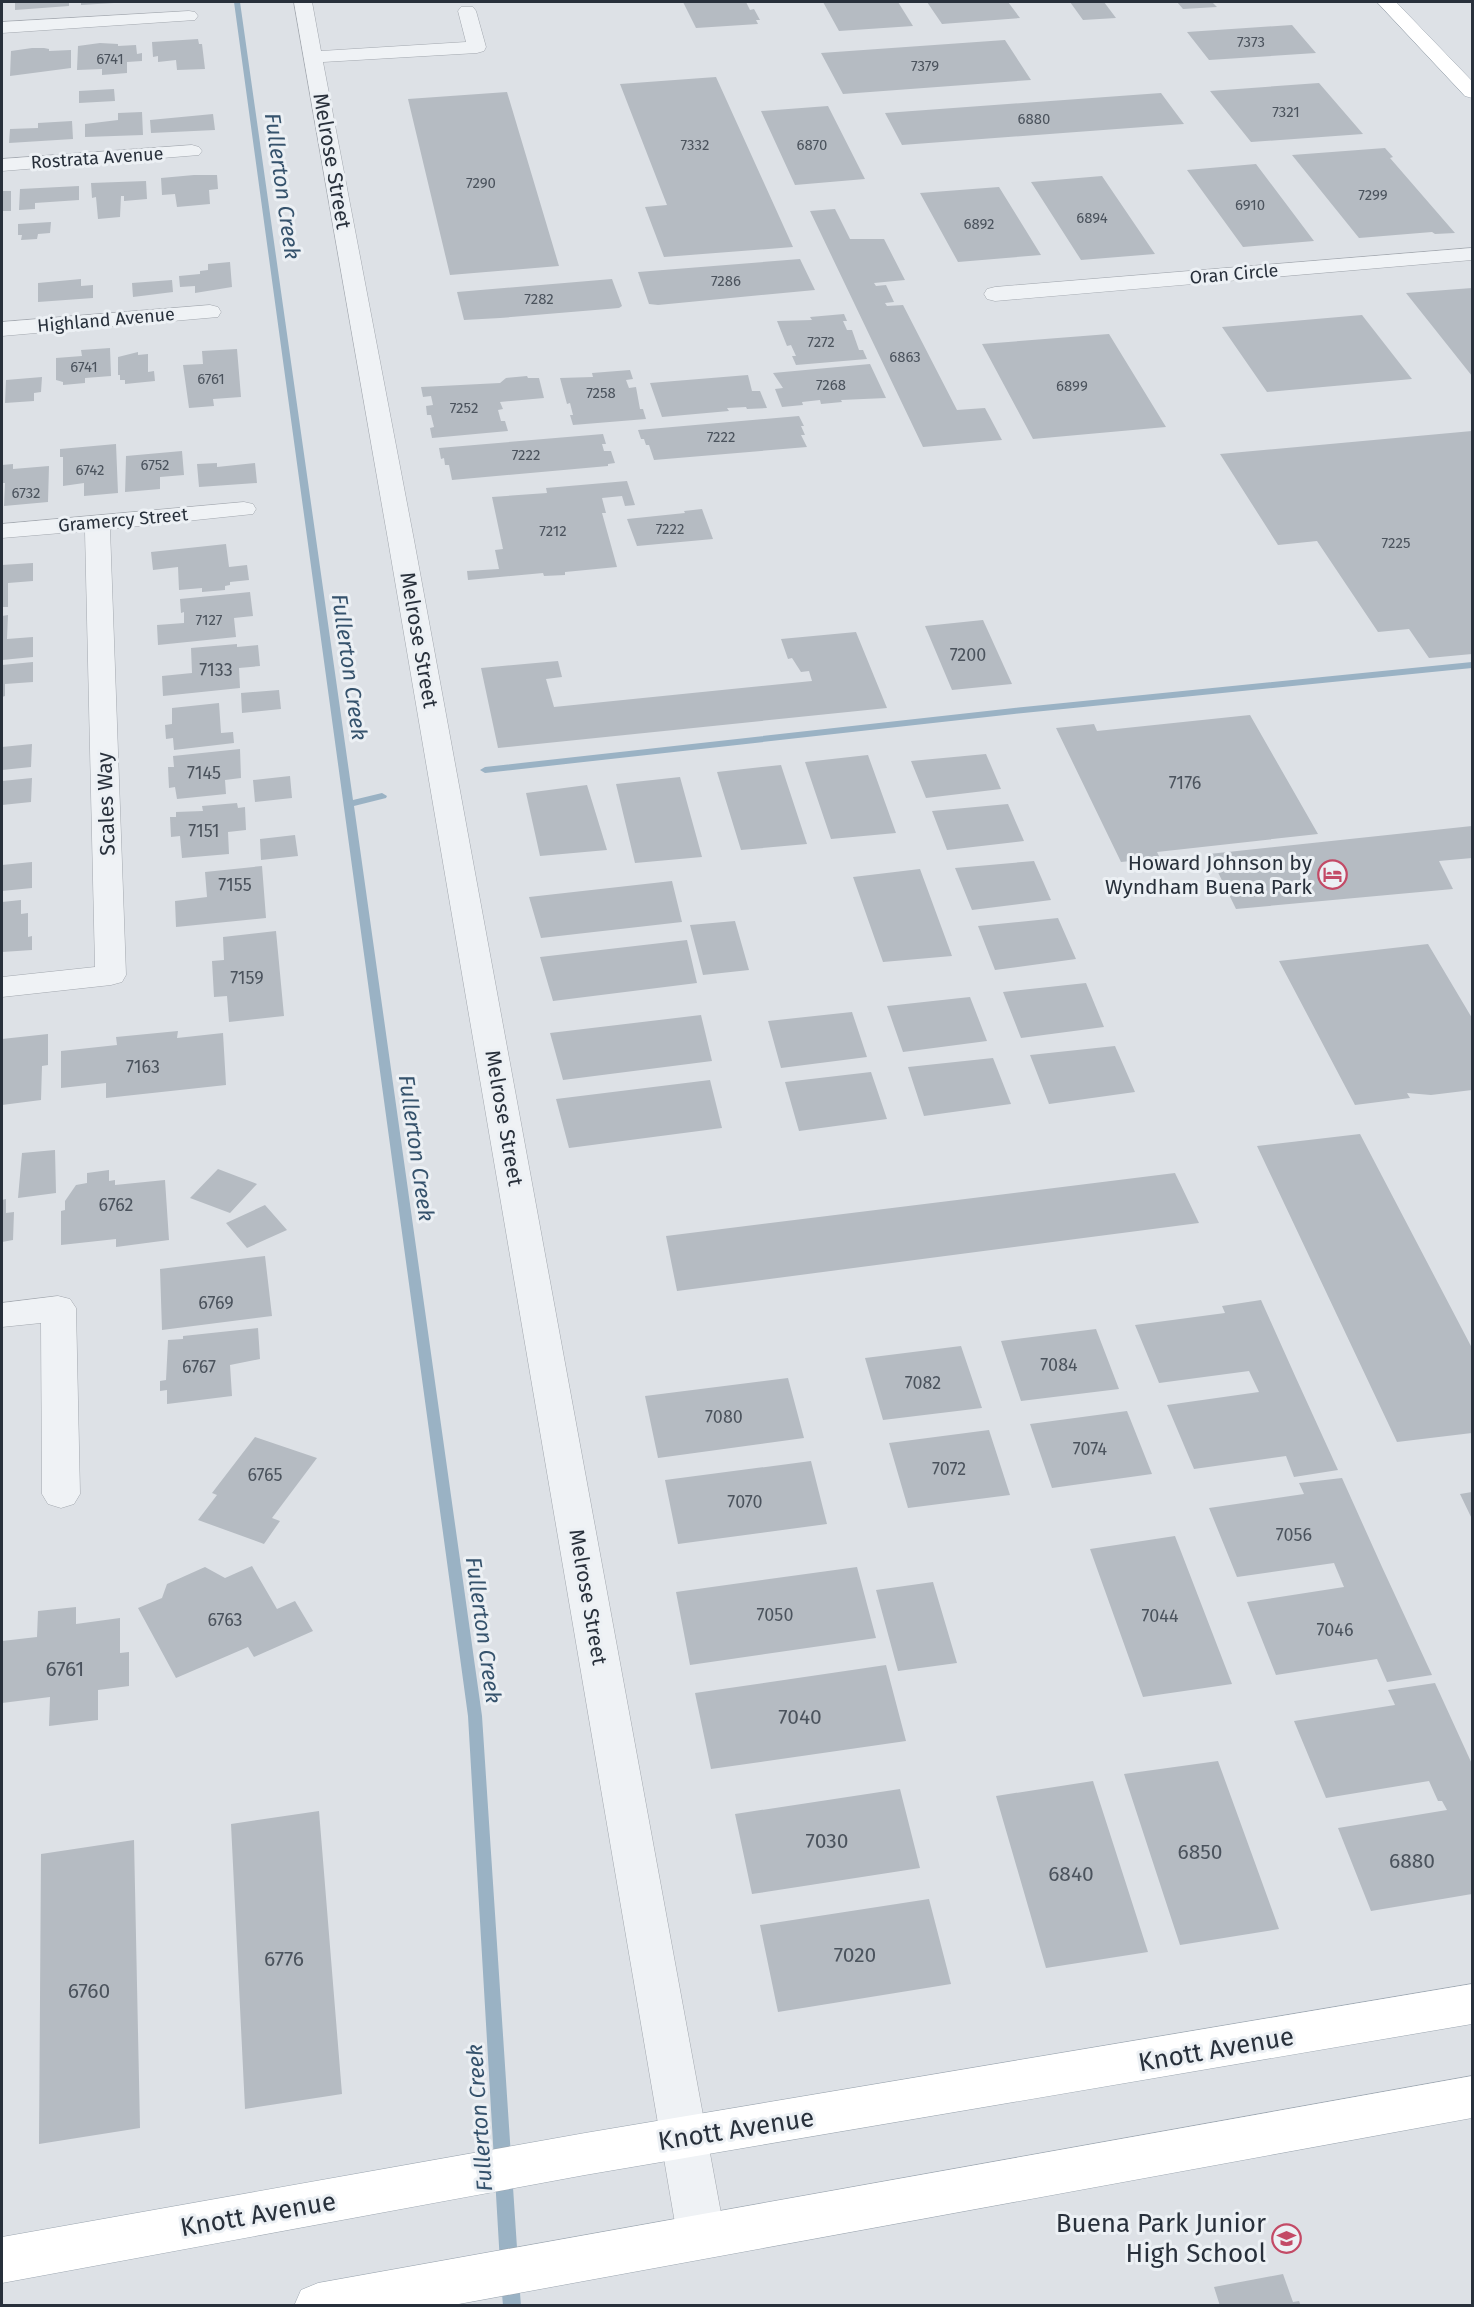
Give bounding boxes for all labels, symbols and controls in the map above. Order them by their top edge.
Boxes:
house number: 7373 [1237,33,1265,51]
house number: 6741 [96,50,124,68]
house number: 7379 [911,57,939,75]
street label: Melrose Street [307,91,357,231]
house number: 7321 [1272,103,1300,121]
house number: 6880 [1018,110,1050,128]
water label: Fullerton Creek [259,111,306,261]
house number: 7332 [681,136,709,154]
house number: 6870 [797,136,827,154]
street label: Rostrata Avenue [30,142,164,174]
house number: 7290 [466,174,496,192]
house number: 7299 [1358,186,1388,204]
house number: 6910 [1235,196,1265,214]
house number: 6894 [1076,209,1108,227]
house number: 6892 [964,215,994,233]
street label: Oran Circle [1189,259,1279,289]
house number: 7286 [711,272,741,290]
house number: 7282 [524,290,554,308]
street label: Highland Avenue [36,303,176,337]
house number: 7272 [807,333,835,351]
house number: 6863 [889,348,921,366]
house number: 6741 [70,358,98,376]
house number: 6761 [197,370,225,388]
house number: 7268 [816,376,846,394]
house number: 6899 [1056,377,1088,395]
house number: 7258 [586,384,616,402]
house number: 7252 [450,399,478,417]
house number: 7222 [707,428,735,446]
house number: 7222 [512,446,540,464]
house number: 6752 [141,456,169,474]
house number: 6742 [76,461,104,479]
house number: 6732 [12,484,40,502]
street label: Gramercy Street [57,503,189,537]
house number: 7222 [656,520,684,538]
house number: 7212 [539,522,567,540]
house number: 7225 [1382,534,1410,552]
street label: Melrose Street [394,570,444,710]
water label: Fullerton Creek [326,592,373,742]
house number: 7127 [196,611,223,629]
house number: 7200 [950,644,986,666]
house number: 7133 [199,659,233,681]
street label: Scales Way [91,751,121,856]
house number: 7145 [187,762,221,784]
house number: 7176 [1169,772,1201,794]
house number: 7151 [188,820,220,842]
place label: Howard Johnson by Wyndham Buena Park [1105,850,1313,900]
hotel icon: Howard Johnson by Wyndham Buena Park [1317,859,1349,891]
house number: 7155 [218,874,252,896]
house number: 7159 [230,967,264,989]
street label: Melrose Street [479,1048,529,1188]
house number: 7163 [126,1056,160,1078]
water label: Fullerton Creek [393,1073,440,1223]
house number: 6762 [98,1194,134,1216]
house number: 6769 [198,1292,234,1314]
house number: 7084 [1040,1354,1078,1376]
house number: 6767 [182,1356,216,1378]
house number: 7082 [905,1372,941,1394]
house number: 7080 [705,1406,743,1428]
house number: 7074 [1073,1438,1108,1460]
house number: 7072 [932,1458,966,1480]
house number: 6765 [247,1464,283,1486]
house number: 7070 [727,1491,763,1513]
house number: 7056 [1276,1524,1312,1546]
street label: Melrose Street [563,1527,613,1667]
water label: Fullerton Creek [460,1555,507,1705]
house number: 7050 [757,1604,793,1626]
house number: 7044 [1142,1605,1179,1627]
house number: 6763 [207,1609,243,1631]
house number: 7046 [1317,1619,1354,1641]
house number: 6761 [46,1656,84,1682]
house number: 7040 [778,1704,822,1730]
house number: 7030 [806,1828,848,1854]
house number: 6850 [1177,1839,1223,1865]
house number: 6880 [1389,1848,1435,1874]
house number: 6840 [1048,1861,1094,1887]
house number: 7020 [834,1942,876,1968]
house number: 6776 [264,1946,304,1972]
house number: 6760 [68,1978,110,2004]
street label: Knott Avenue [1136,2021,1296,2078]
water label: Fullerton Creek [461,2043,498,2193]
street label: Knott Avenue [656,2102,816,2157]
street label: Knott Avenue [178,2186,338,2243]
place label: Buena Park Junior High School [1056,2208,1266,2269]
school or university icon: Buena Park Junior High School [1271,2222,1303,2254]

